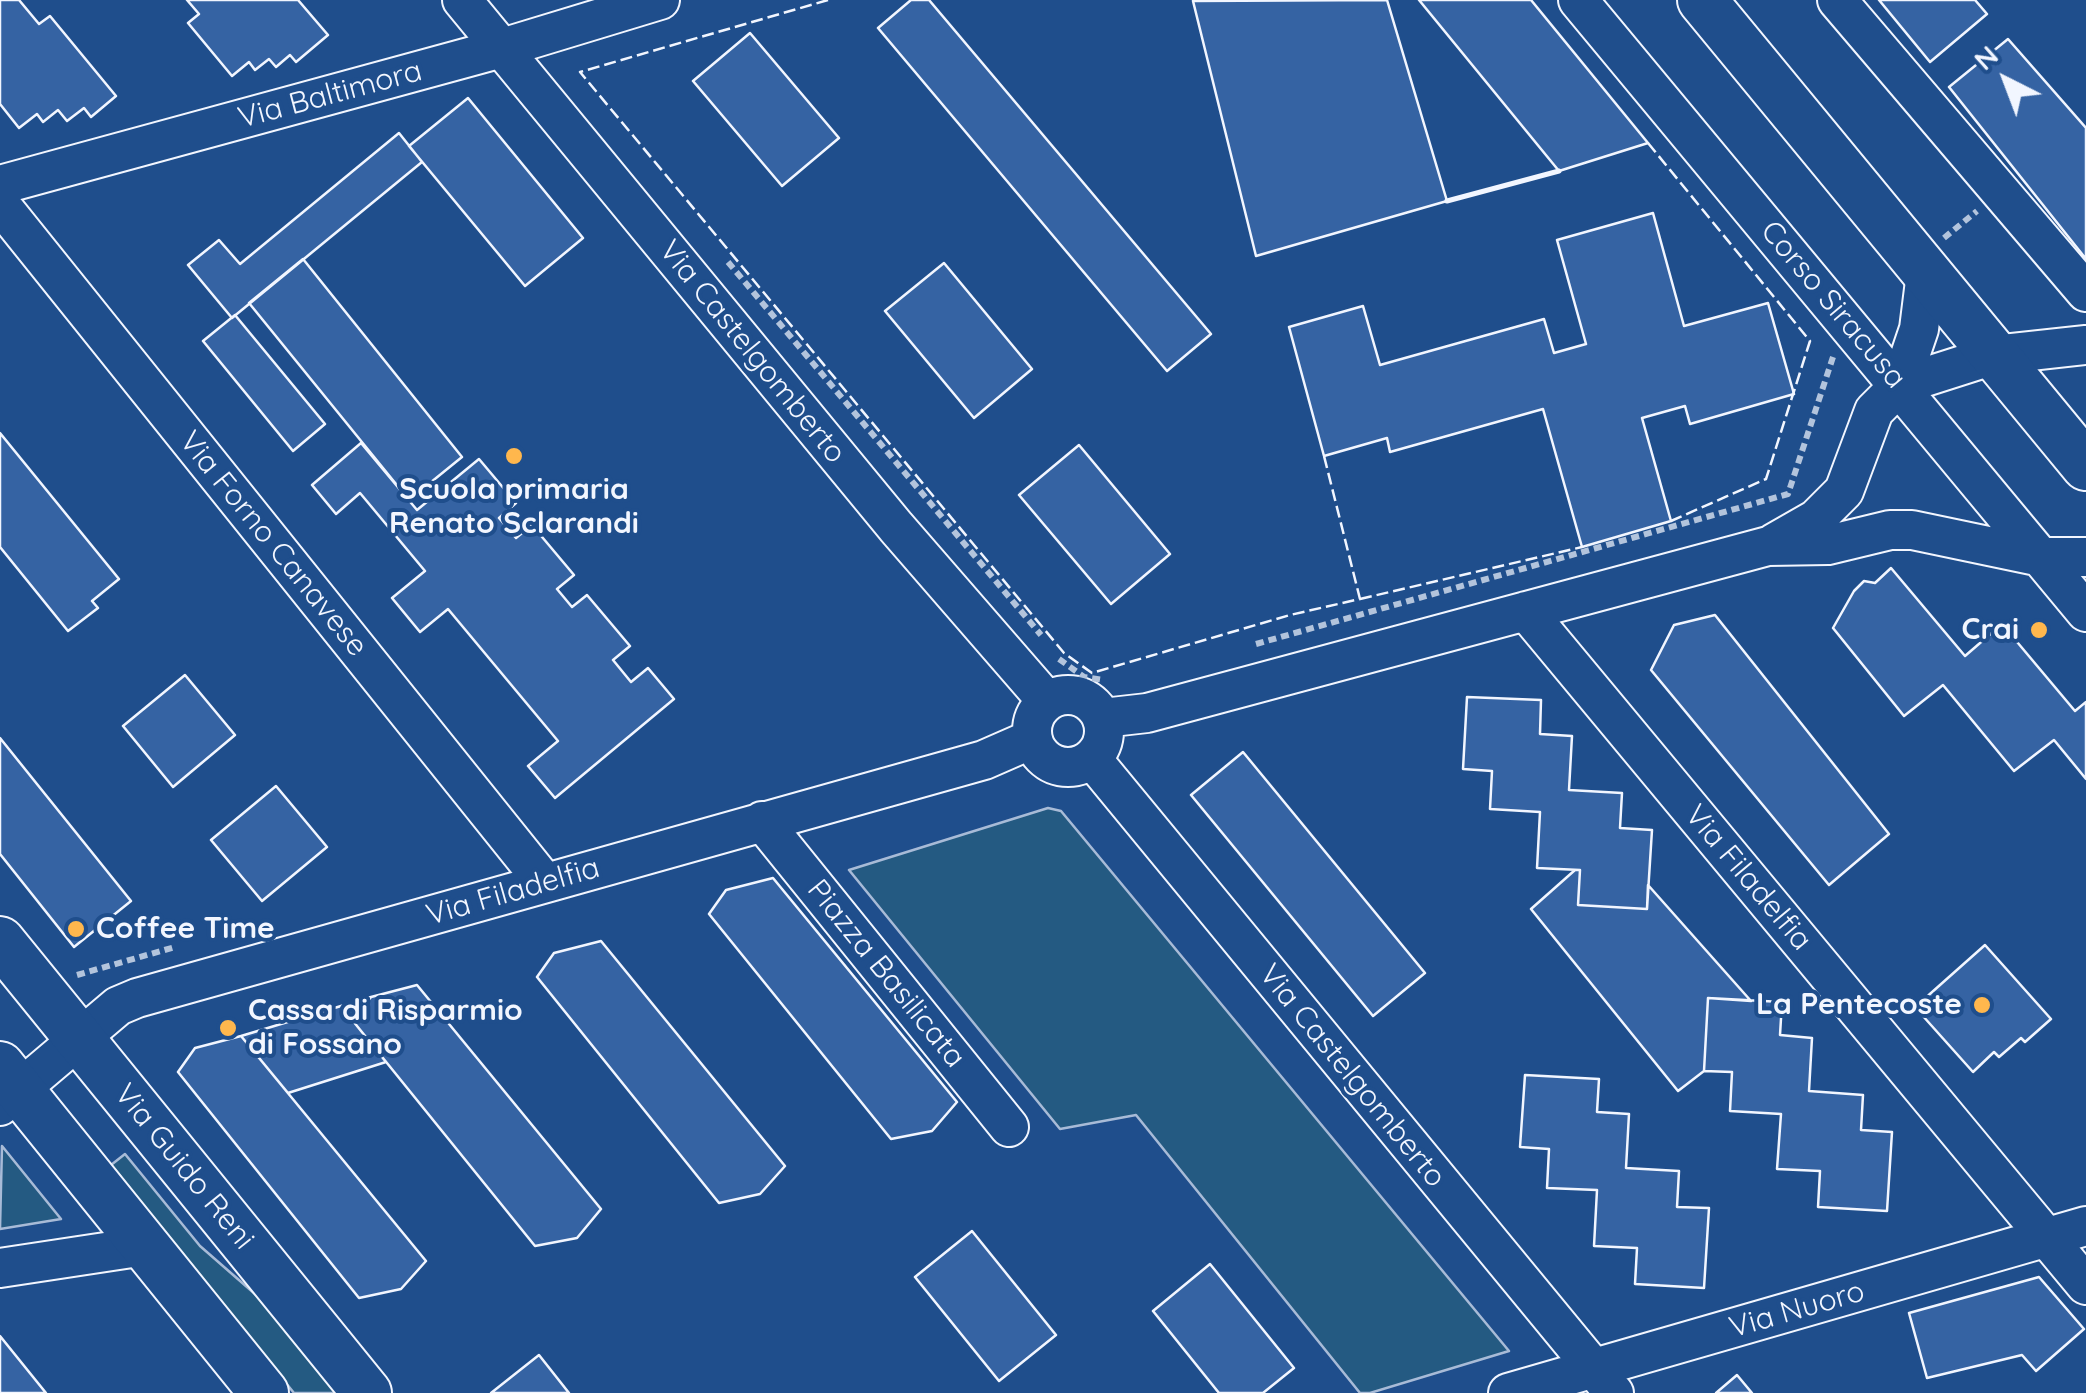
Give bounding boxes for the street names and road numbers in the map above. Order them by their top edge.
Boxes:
street label: Via Baltimora [234,53,426,137]
street label: Corso Siracusa [1753,214,1913,396]
street label: Via Castelgomberto [651,233,853,471]
street label: Via Forno Canavese [171,424,375,664]
street label: Via Filadelfia [1677,798,1819,958]
street label: Via Filadelfia [422,850,604,934]
street label: Piazza Basilicata [799,873,973,1075]
street label: Via Castelgomberto [1251,957,1453,1195]
street label: Via Guido Reni [106,1077,262,1257]
street label: Via Nuoro [1725,1274,1869,1346]

